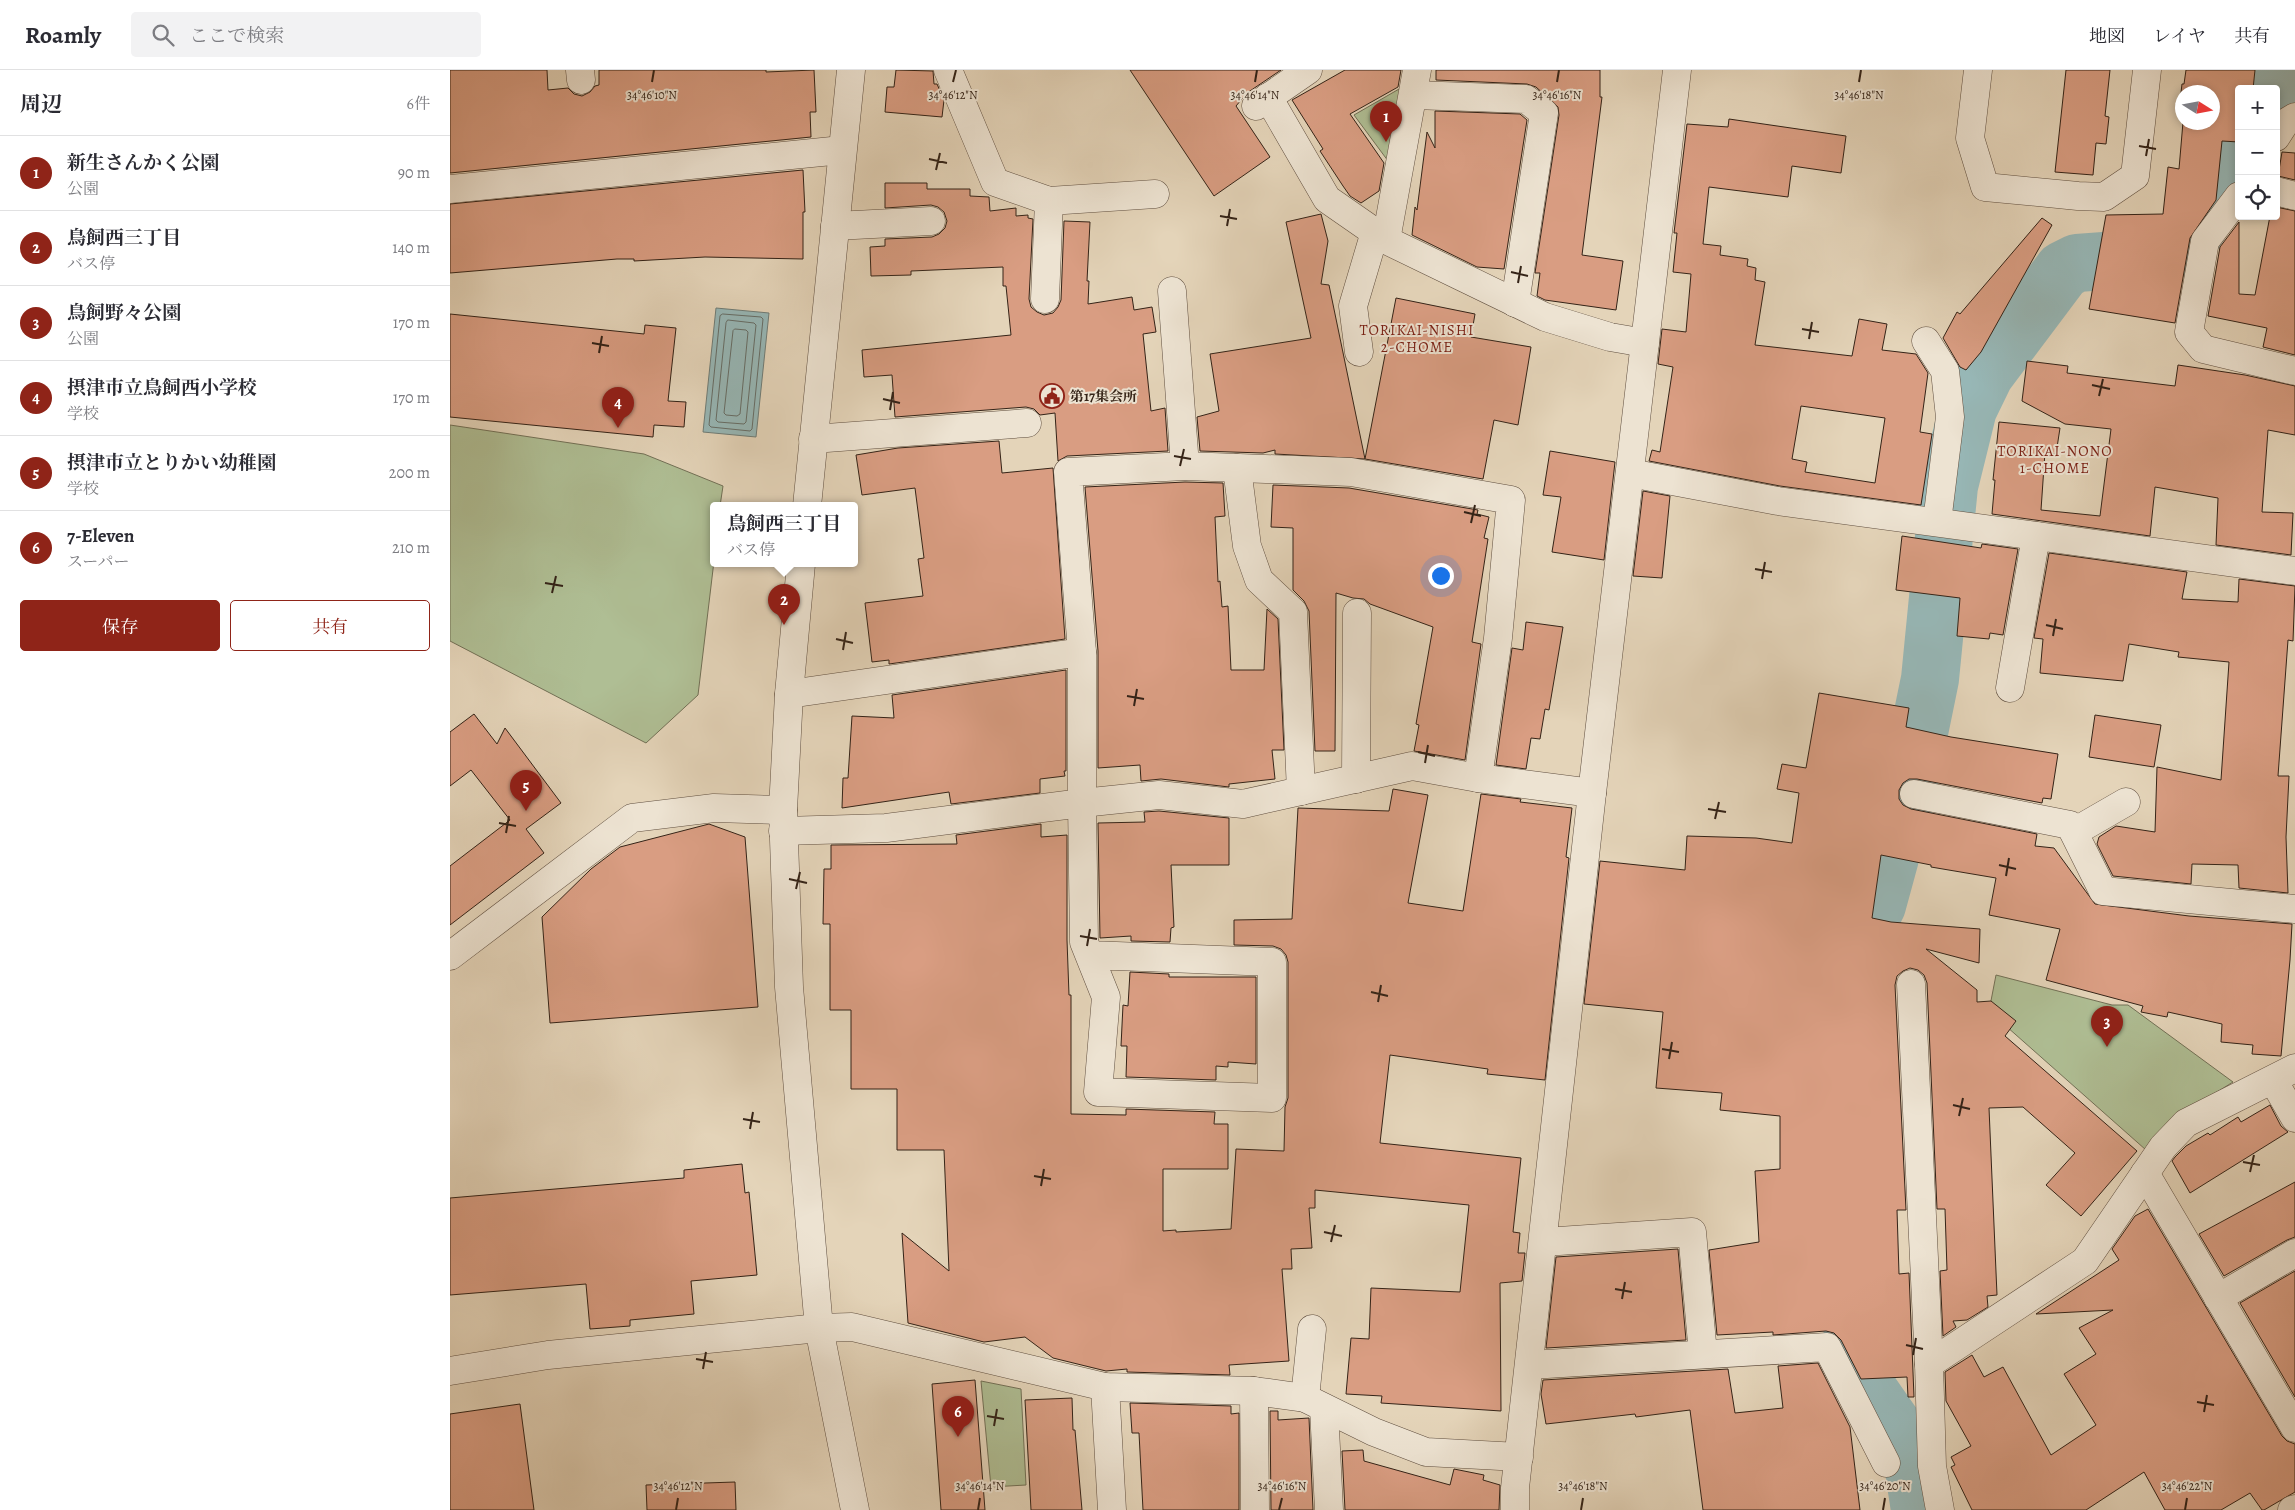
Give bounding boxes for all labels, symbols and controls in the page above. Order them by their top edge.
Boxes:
search box [131,12,481,57]
text: Roamly [25,19,101,51]
icon: search [149,21,177,49]
text: ここで検索 [189,23,284,49]
text: 地図 [2089,24,2125,48]
text: レイヤ [2153,24,2206,48]
text: 共有 [2234,24,2270,48]
north arrow [2175,85,2220,130]
map controls [2235,85,2280,220]
button: + [2235,85,2280,130]
text: 34°46'10"N [627,87,677,103]
text: 34°46'12"N [928,87,978,103]
text: 34°46'14"N [1231,87,1280,103]
text: 34°46'16"N [1533,87,1582,103]
text: 34°46'18"N [1834,87,1884,103]
text: 周辺 [20,90,62,118]
text: 6件 [407,93,430,115]
pin: 1 [1370,101,1402,142]
button: − [2235,130,2280,175]
text: 新生さんかく公園 [67,150,219,176]
text: 1 [33,162,39,184]
text: 90 m [398,162,430,184]
button: locate [2235,175,2280,220]
text: 公園 [67,178,99,200]
text: 鳥飼西三丁目 [67,225,181,251]
text: 2 [32,237,40,259]
text: 140 m [392,237,430,259]
text: バス停 [67,253,115,275]
text: 鳥飼野々公園 [67,300,181,326]
text: 3 [33,312,39,334]
text: 170 m [393,312,430,334]
district label: TORIKAI-NISHI 2-CHOME [1359,320,1475,357]
text: 公園 [67,328,99,350]
text: 摂津市立鳥飼西小学校 [67,375,257,401]
public building icon: 第17集会所 [1039,383,1065,409]
text: 4 [32,387,40,409]
text: 170 m [393,387,430,409]
pin: 4 [602,387,634,428]
place label: 第17集会所 [1070,387,1137,406]
text: 学校 [67,403,99,425]
district label: TORIKAI-NONO 1-CHOME [1997,441,2113,478]
text: 摂津市立とりかい幼稚園 [67,450,276,476]
text: 5 [33,462,39,484]
text: 200 m [389,462,430,484]
text: 学校 [67,478,99,500]
popup [710,502,858,567]
text: 鳥飼西三丁目 [727,511,841,537]
text: 7-Eleven [67,523,135,549]
text: 6 [32,537,40,559]
text: 210 m [392,537,430,559]
text: バス停 [727,539,775,561]
text: スーパー [67,551,129,573]
your location [1428,563,1454,589]
pin: 2 [768,584,800,625]
button: 保存 [20,600,220,651]
button: 共有 [230,600,430,651]
pin: 5 [510,770,542,811]
pin: 3 [2091,1006,2123,1047]
pin: 6 [942,1396,974,1437]
text: 34°46'12"N [653,1478,703,1494]
text: 34°46'14"N [956,1478,1005,1494]
text: 34°46'16"N [1258,1478,1307,1494]
text: 34°46'18"N [1558,1478,1608,1494]
text: 34°46'20"N [1859,1478,1911,1494]
text: 34°46'22"N [2162,1478,2213,1494]

